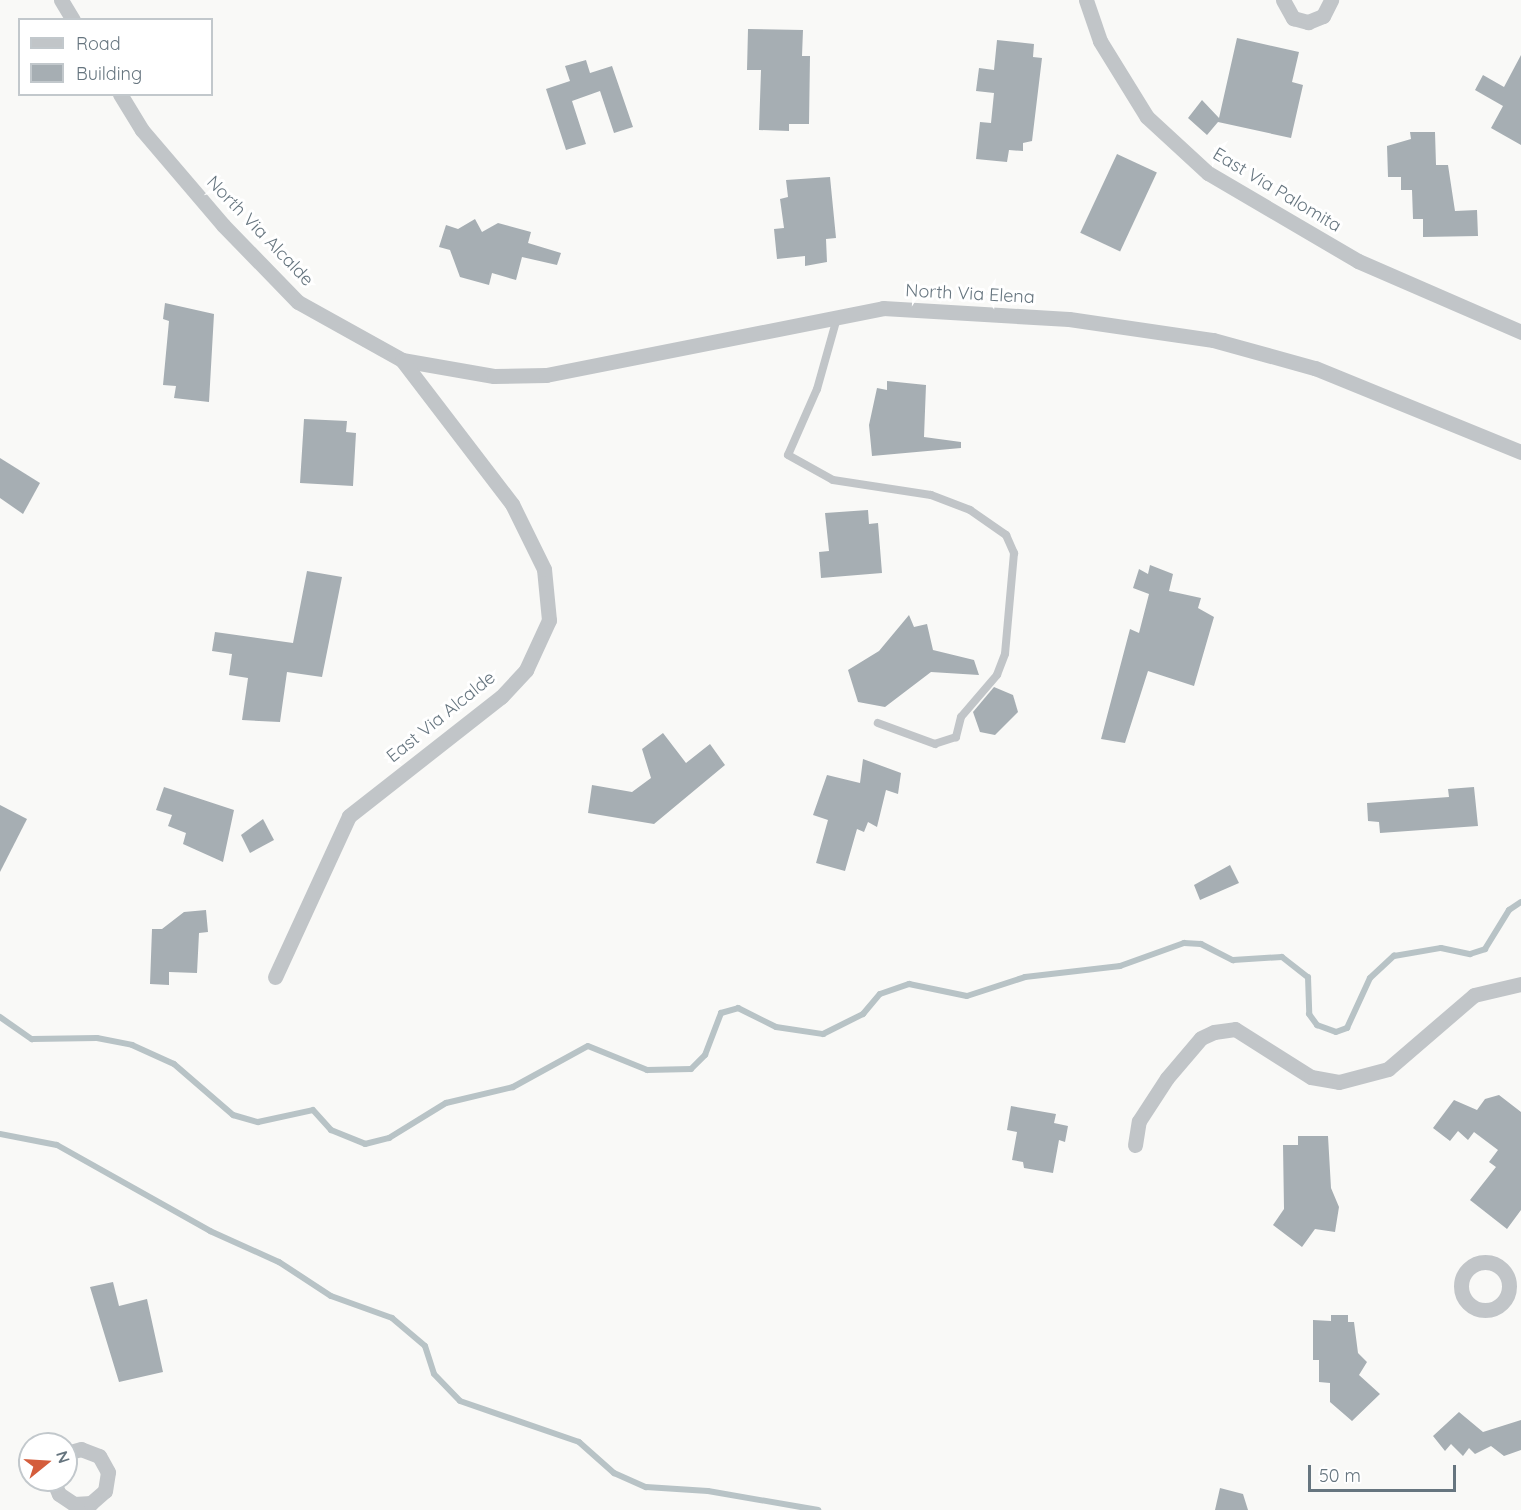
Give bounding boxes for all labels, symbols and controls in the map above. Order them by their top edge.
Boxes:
legend [18,18,213,96]
text: Road [76,32,121,55]
text: Building [76,62,142,85]
street label: East Via Palomita [1209,143,1345,237]
street label: North Via Alcalde [202,171,318,291]
street label: North Via Elena [905,280,1035,308]
street label: East Via Alcalde [382,667,500,767]
north arrow [18,1432,78,1492]
text: N [52,1448,75,1466]
scale bar [1311,1453,1460,1491]
text: 50 m [1319,1464,1361,1487]

